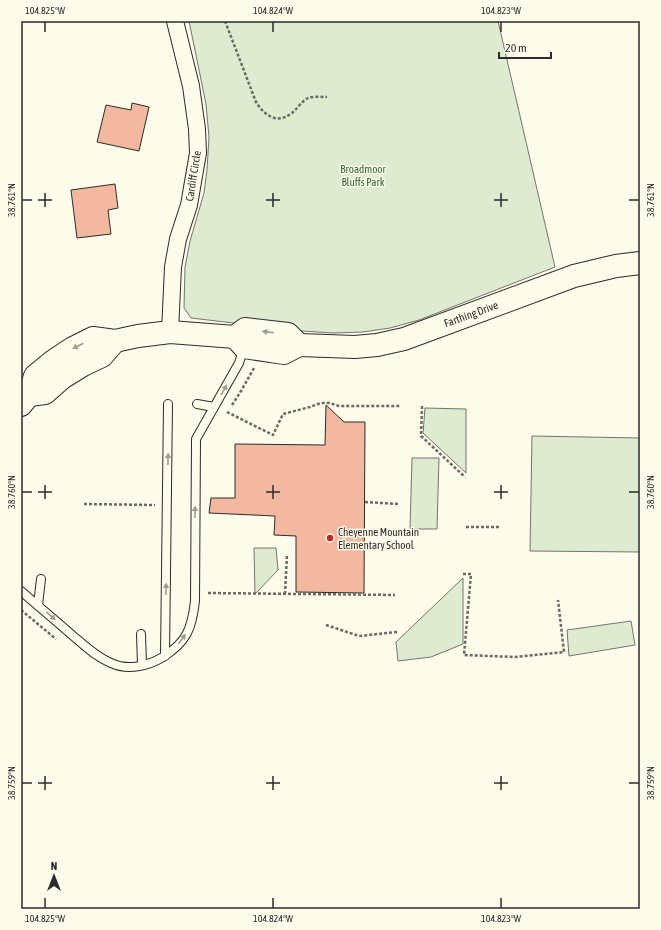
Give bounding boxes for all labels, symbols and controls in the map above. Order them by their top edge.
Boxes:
text: 104.825°W [25,5,66,16]
text: 104.824°W [253,5,294,16]
text: 104.823°W [481,5,522,16]
scale bar [499,34,551,60]
text: 20 m [505,41,527,55]
street label: Cardiff Circle [183,150,203,202]
park label: Broadmoor Bluffs Park [340,163,386,188]
text: 38.761°N [6,183,17,217]
text: 38.761°N [645,183,656,217]
street label: Farthing Drive [442,299,500,329]
one-way arrow [262,329,274,335]
one-way arrow [72,343,84,349]
one-way arrow [220,384,227,396]
one-way arrow [164,453,171,465]
text: 38.760°N [6,475,17,509]
text: 38.760°N [645,475,656,509]
one-way arrow [192,505,198,518]
place label: Cheyenne Mountain Elementary School [338,526,419,551]
marker: Cheyenne Mountain Elementary School [325,533,335,543]
one-way arrow [163,582,169,595]
one-way arrow [45,612,56,621]
one-way arrow [178,634,186,645]
text: 38.759°N [6,766,17,800]
text: 38.759°N [645,766,656,800]
north arrow [34,856,74,896]
text: N [51,860,57,872]
text: 104.825°W [25,913,66,924]
text: 104.824°W [253,913,294,924]
text: 104.823°W [481,913,522,924]

